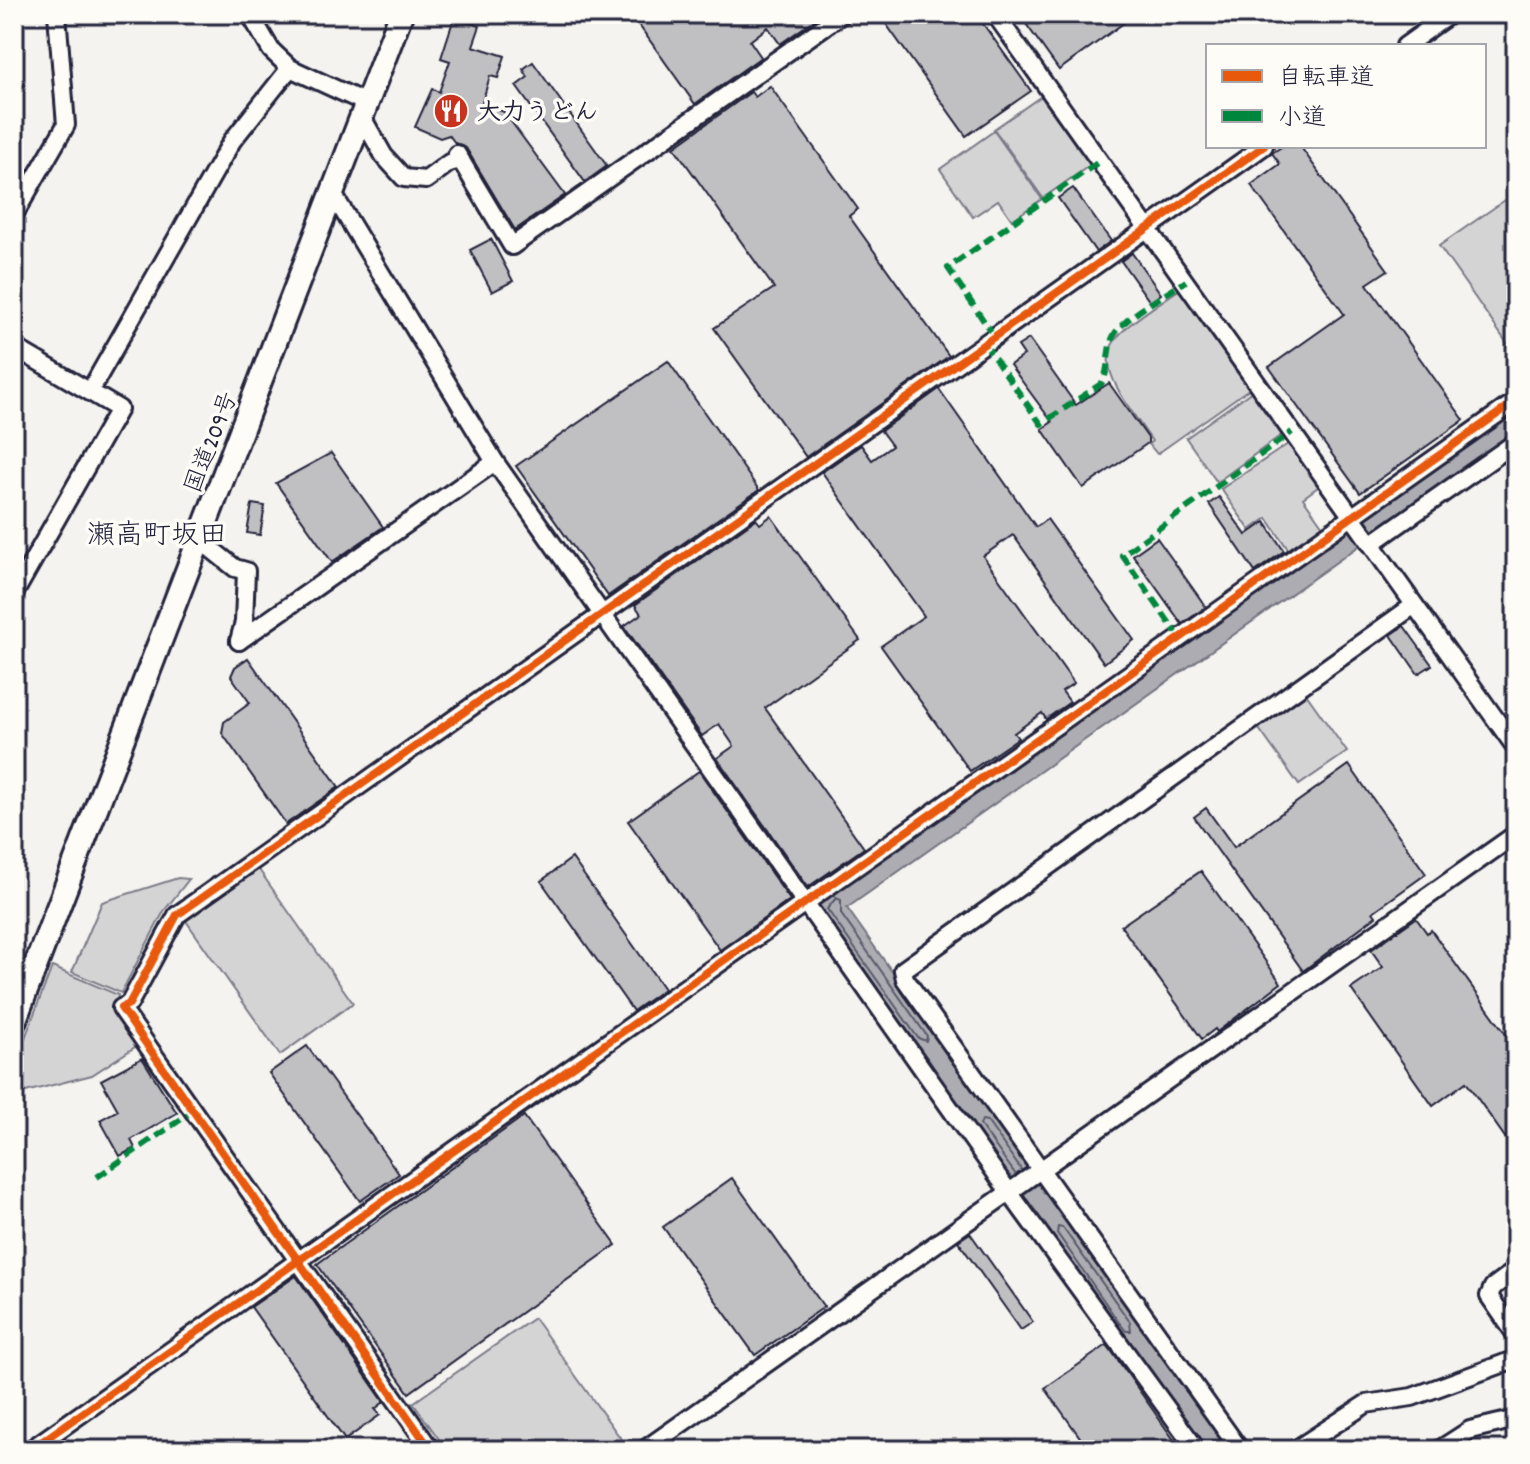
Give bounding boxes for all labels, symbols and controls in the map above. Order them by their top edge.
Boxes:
legend [1206,44,1486,148]
text: 自転車道 [1278,62,1374,96]
restaurant icon: 大力うどん [432,92,470,130]
place label: 大力うどん [477,97,598,131]
text: 小道 [1278,102,1326,136]
street label: 国道209号 [178,387,248,499]
district label: 瀬高町坂田 [87,518,227,558]

